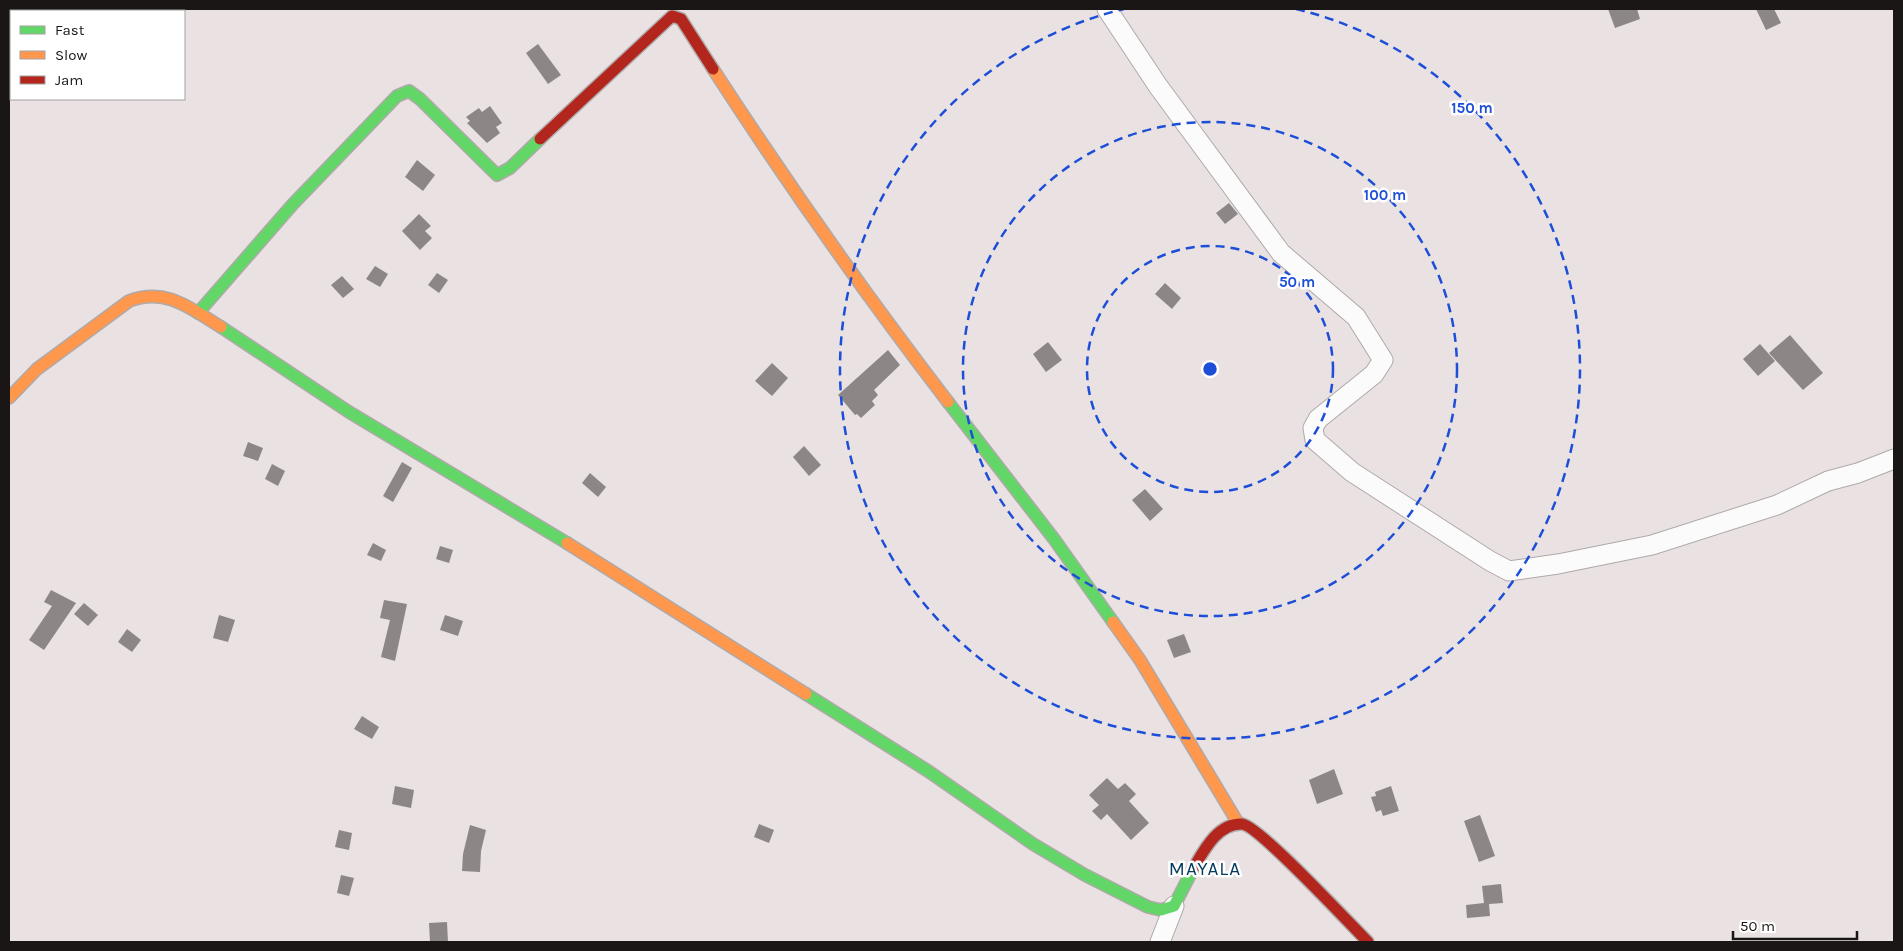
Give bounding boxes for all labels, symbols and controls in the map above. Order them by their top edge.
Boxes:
legend [10,10,185,100]
text: Fast [55,21,85,39]
text: Slow [55,46,87,64]
text: Jam [55,71,83,89]
text: 150 m [1451,99,1493,117]
text: 100 m [1364,186,1406,204]
text: 50 m [1279,273,1315,291]
centre of rings [1201,360,1219,378]
district label: MAYALA [1169,858,1241,880]
scale bar [1733,908,1857,940]
text: 50 m [1740,917,1775,935]

